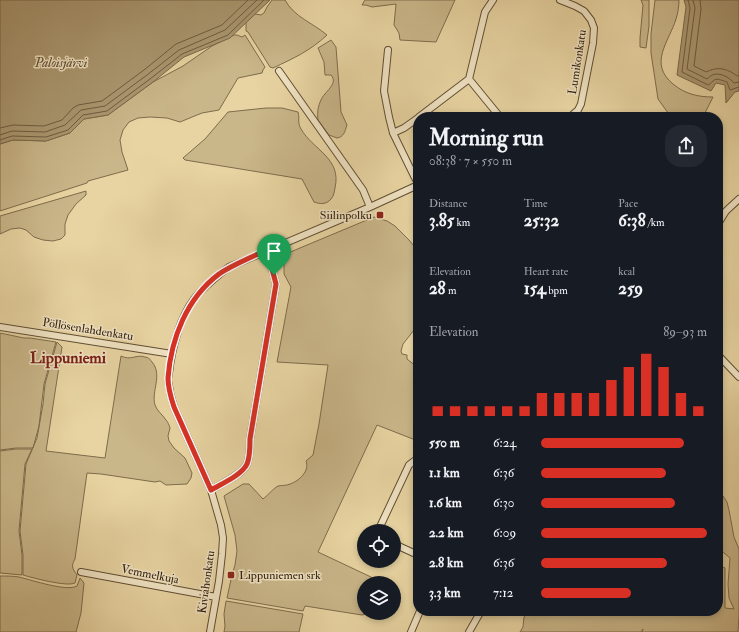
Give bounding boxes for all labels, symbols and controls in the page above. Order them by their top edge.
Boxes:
street label: Lumikonkatu [565,29,590,96]
water label: Paloisjärvi [34,55,88,71]
text: Morning run [429,124,544,152]
button: share [665,125,707,167]
text: 08:38 · 7 × 550 m [429,153,512,169]
text: Distance [429,197,467,210]
text: Time [524,197,548,210]
text: Pace [618,197,638,210]
place label: Siilinpolku [320,208,372,223]
marker: Siilinpolku [375,210,385,220]
text: 3.85 [429,210,454,231]
text: 25:32 [524,210,559,231]
text: 6:38 [618,210,646,231]
text: km [454,216,470,229]
text: /km [646,216,665,229]
pin [257,234,291,275]
icon: arrive [263,240,285,262]
text: Elevation [429,265,471,278]
text: Heart rate [524,265,568,278]
text: kcal [618,265,635,278]
text: 28 [429,278,446,299]
text: 154 [524,278,546,299]
text: 259 [618,278,643,299]
text: m [446,284,456,297]
text: bpm [546,284,568,297]
street label: Pöllösenlahdenkatu [41,315,134,344]
text: Elevation [429,324,479,340]
text: 89–93 m [663,324,707,340]
district label: Lippuniemi [30,348,107,369]
text: 550 m [429,435,460,451]
text: 6:24 [493,435,516,451]
text: 1.1 km [429,465,460,481]
text: 6:36 [493,465,514,481]
text: 1.6 km [429,495,462,511]
text: 6:30 [493,495,514,511]
map controls [357,524,401,620]
button: locate [357,524,401,568]
text: 2.2 km [429,525,464,541]
text: 6:09 [493,525,516,541]
street label: Kiviahonkatu [195,549,218,615]
text: 2.8 km [429,555,463,571]
text: 6:36 [493,555,514,571]
street label: Vemmelkuja [120,562,181,588]
place label: Lippuniemen srk [239,568,321,583]
marker: Lippuniemen srk [226,570,236,580]
button: layers [357,576,401,620]
text: 3.3 km [429,585,461,601]
text: 7:12 [493,585,513,601]

